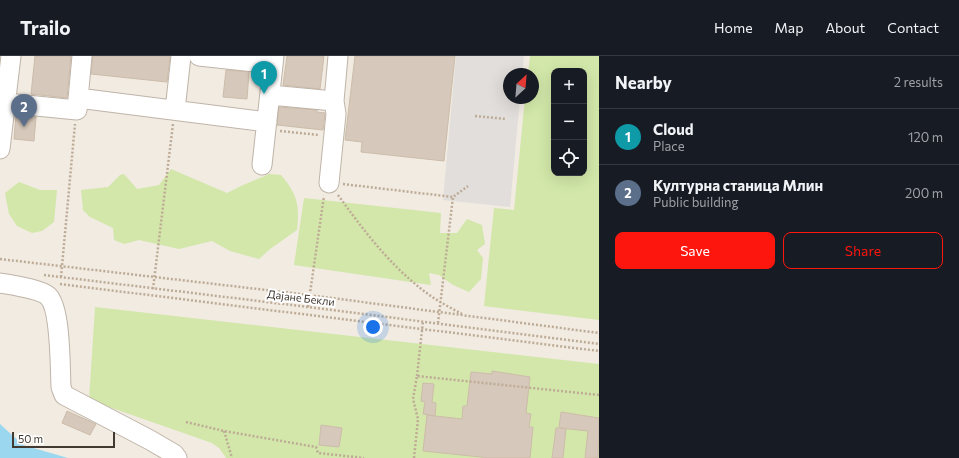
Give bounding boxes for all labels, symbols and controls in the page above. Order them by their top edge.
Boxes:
text: Trailo [20,16,71,39]
text: Home [714,19,753,36]
text: Map [775,19,803,36]
text: About [825,19,865,36]
text: Contact [887,19,939,36]
pin: 1 [251,61,277,94]
north arrow [503,68,539,104]
map controls [551,68,587,176]
button: + [551,68,587,104]
text: Nearby [615,72,672,93]
text: 2 results [894,74,943,90]
pin: 2 [11,94,37,127]
button: − [551,104,587,140]
text: Cloud [653,120,694,138]
text: 1 [625,129,631,145]
text: 120 m [908,129,943,145]
text: Place [653,138,685,154]
button: locate [551,140,587,176]
text: Културна станица Млин [653,176,823,194]
text: 2 [624,185,632,201]
text: 200 m [905,185,943,201]
text: Public building [653,194,739,210]
button: Save [615,232,775,269]
button: Share [783,232,943,269]
street label: Дајане Бекли [266,287,336,308]
your location [363,317,383,337]
scale bar [12,430,115,449]
text: 50 m [18,432,43,445]

